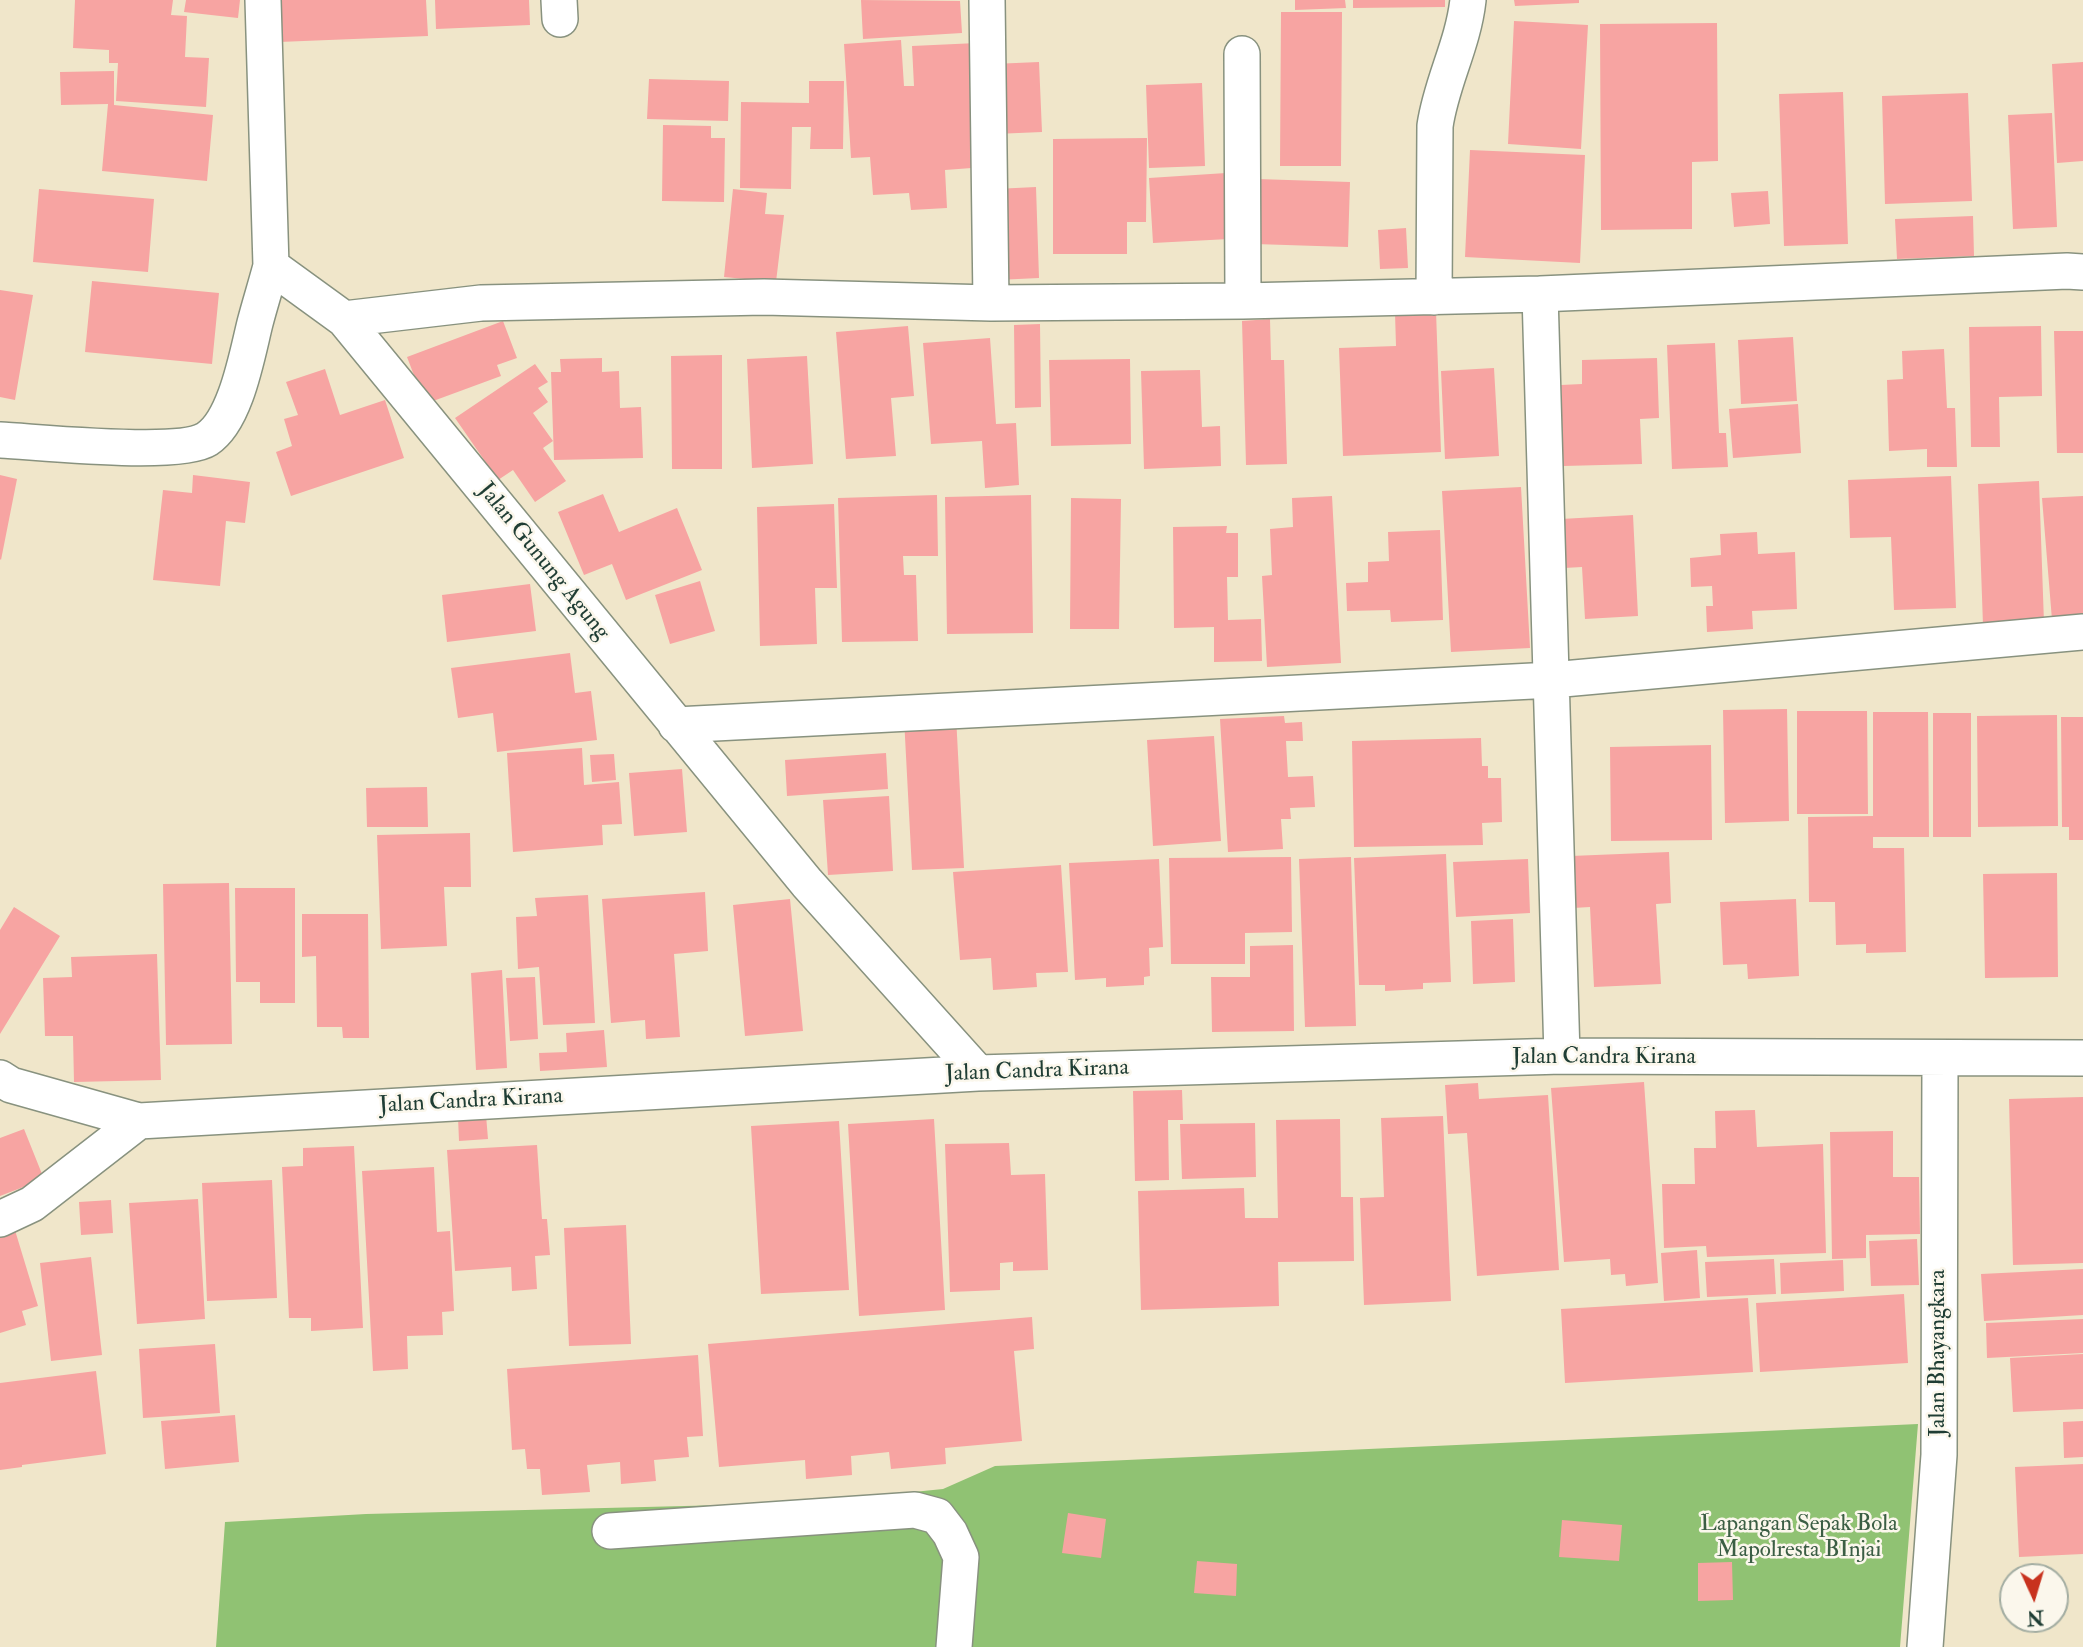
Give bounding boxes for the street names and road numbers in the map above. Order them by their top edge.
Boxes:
street label: Jalan Gunung Agung [471,478,615,646]
street label: Jalan Candra Kirana [1512,1044,1696,1072]
street label: Jalan Candra Kirana [945,1055,1129,1089]
street label: Jalan Candra Kirana [378,1083,564,1121]
street label: Jalan Bhayangkara [1925,1269,1953,1437]

